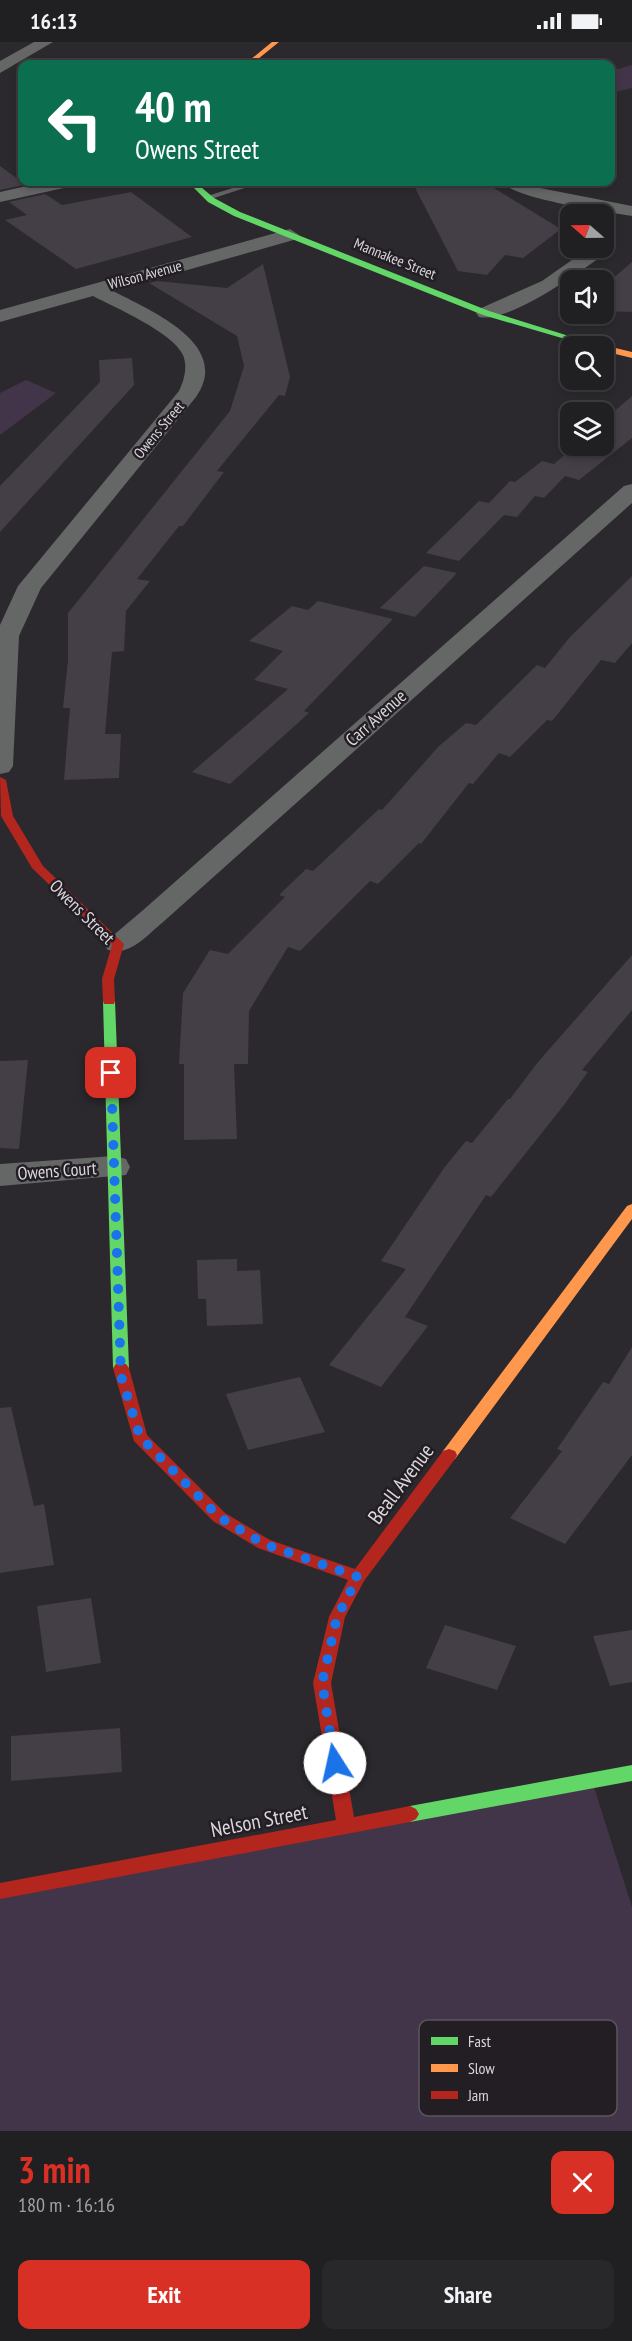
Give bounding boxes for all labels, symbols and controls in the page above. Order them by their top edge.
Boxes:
text: 16:13 [30,7,78,35]
text: 40 m [135,79,212,134]
icon: left [36,84,114,162]
text: Owens Street [135,132,259,166]
north arrow [560,204,614,258]
map controls [560,204,614,456]
street label: Mannakee Street [351,233,439,284]
street label: Wilson Avenue [106,256,184,293]
button: sound [560,270,614,324]
button: search [560,336,614,390]
street label: Owens Street [129,397,188,462]
button: layers [560,402,614,456]
street label: Carr Avenue [340,684,411,751]
street label: Owens Street [45,874,120,949]
pin [85,1047,136,1098]
icon: arrive [94,1056,127,1089]
street label: Owens Court [17,1156,97,1185]
street label: Beall Avenue [362,1438,440,1529]
position arrow [303,1731,367,1795]
street label: Nelson Street [208,1798,310,1843]
legend [419,2020,617,2116]
text: Fast [468,2031,491,2051]
text: Slow [468,2058,495,2078]
text: Jam [467,2085,489,2105]
text: 3 min [18,2146,91,2193]
button: close [551,2151,614,2214]
text: 180 m · 16:16 [18,2192,115,2218]
button: Exit [18,2260,310,2329]
button: Share [322,2260,614,2329]

